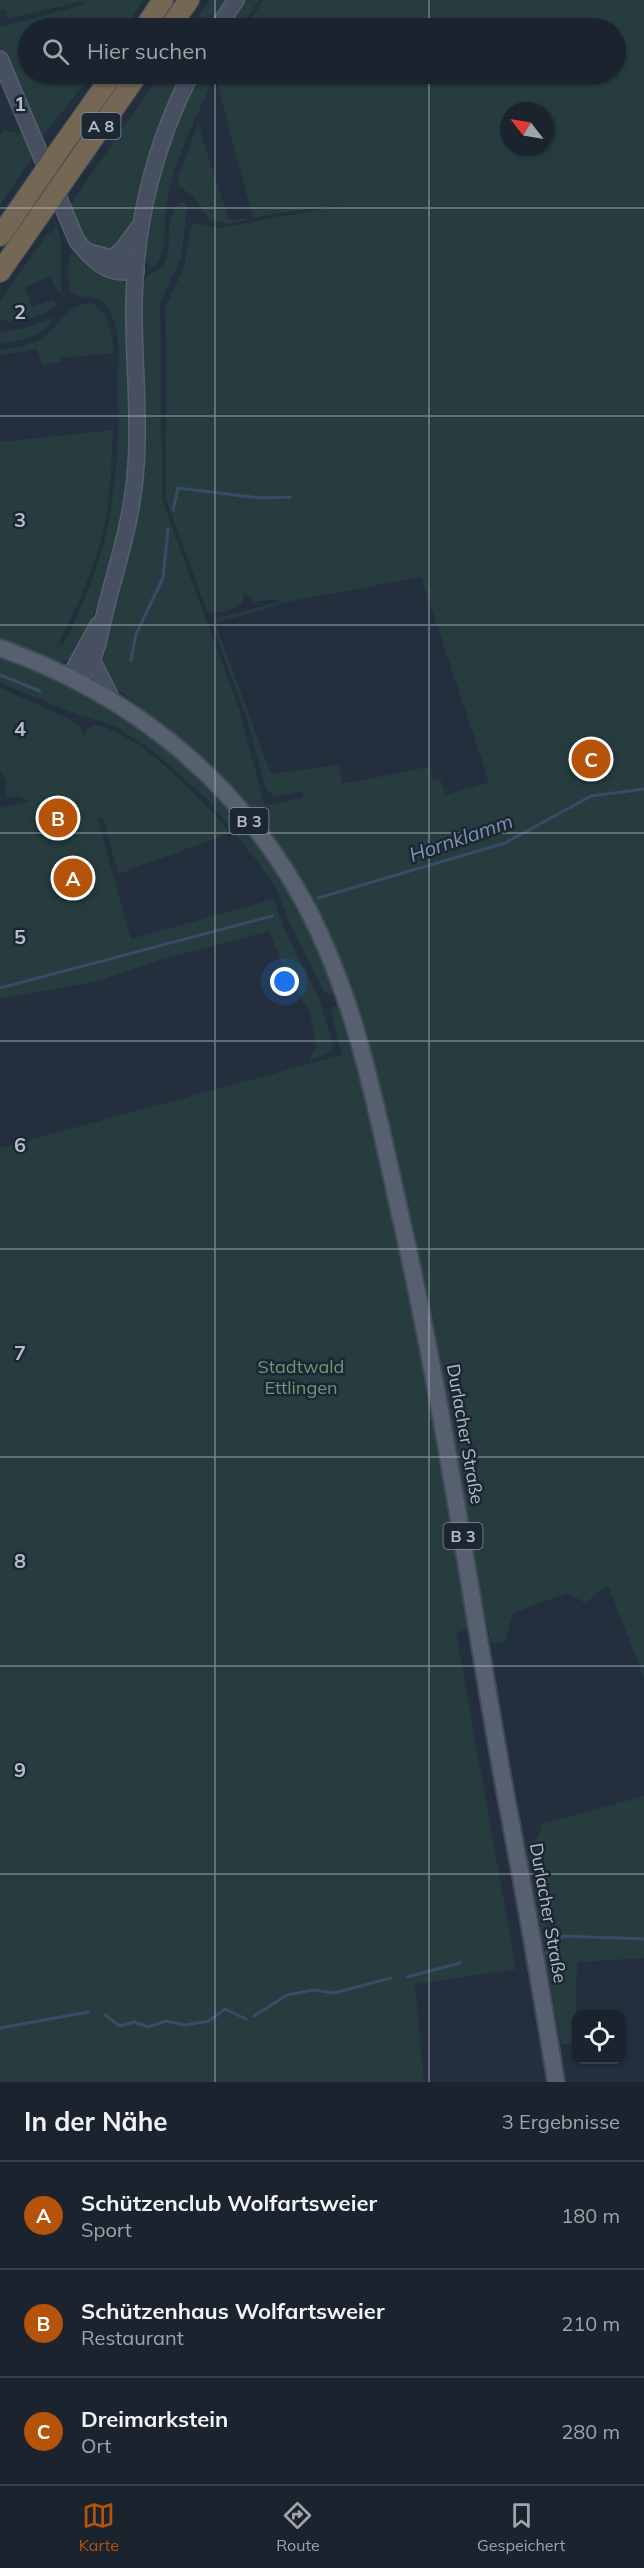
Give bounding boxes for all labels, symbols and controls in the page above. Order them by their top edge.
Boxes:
search box [18,18,626,84]
icon: search [39,35,72,68]
text: Hier suchen [87,37,207,65]
text: 1 [14,91,26,116]
north arrow [500,102,554,156]
road number: A 8 [82,113,120,139]
text: 2 [14,299,26,324]
text: 3 [14,507,26,532]
text: 4 [14,716,26,741]
pin: C [572,736,610,782]
pin: B [38,796,78,840]
road number: B 3 [230,808,268,834]
water label: Hornklamm [406,808,516,867]
pin: A [54,856,92,900]
text: 5 [14,924,26,949]
your location [270,967,299,996]
text: 6 [14,1132,26,1157]
text: 7 [14,1340,26,1365]
park label: Stadtwald Ettlingen [258,1355,344,1399]
street label: Durlacher Straße [442,1362,489,1506]
road number: B 3 [444,1523,482,1549]
text: 8 [14,1548,26,1573]
text: 9 [14,1757,26,1782]
street label: Durlacher Straße [525,1841,572,1985]
map controls [572,2010,626,2064]
button: locate [572,2010,626,2064]
text: In der Nähe [24,2105,168,2138]
text: 3 Ergebnisse [502,2109,620,2134]
text: Schützenclub Wolfartsweier [81,2189,377,2217]
text: A [36,2203,51,2228]
text: 180 m [561,2203,620,2228]
text: Sport [81,2217,132,2242]
text: Schützenhaus Wolfartsweier [81,2297,385,2325]
text: B [37,2311,50,2336]
text: 210 m [561,2311,620,2336]
text: Restaurant [81,2325,184,2350]
text: Dreimarkstein [81,2405,228,2433]
text: C [37,2419,50,2444]
text: 280 m [561,2419,620,2444]
text: Ort [81,2433,111,2458]
tab: Karte [79,2499,119,2555]
tab: Route [276,2499,320,2555]
tab: Gespeichert [477,2499,565,2555]

